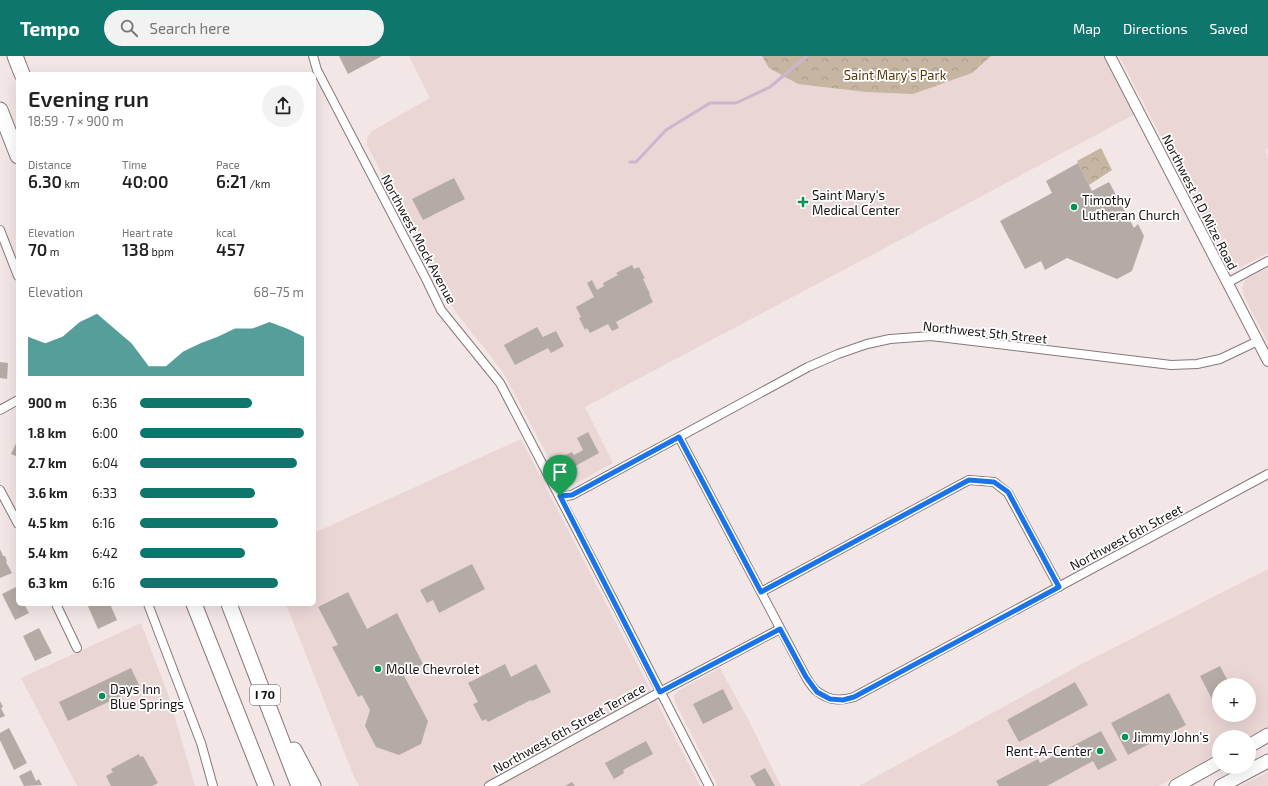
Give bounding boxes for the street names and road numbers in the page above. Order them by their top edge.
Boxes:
street label: Northwest R D Mize Road [1159,132,1241,272]
street label: Northwest Mock Avenue [378,172,460,306]
street label: Northwest 5th Street [922,318,1048,346]
street label: Northwest 6th Street [1067,500,1185,573]
street label: Northwest 6th Street Terrace [490,679,648,777]
road number: I 70 [250,685,280,705]

